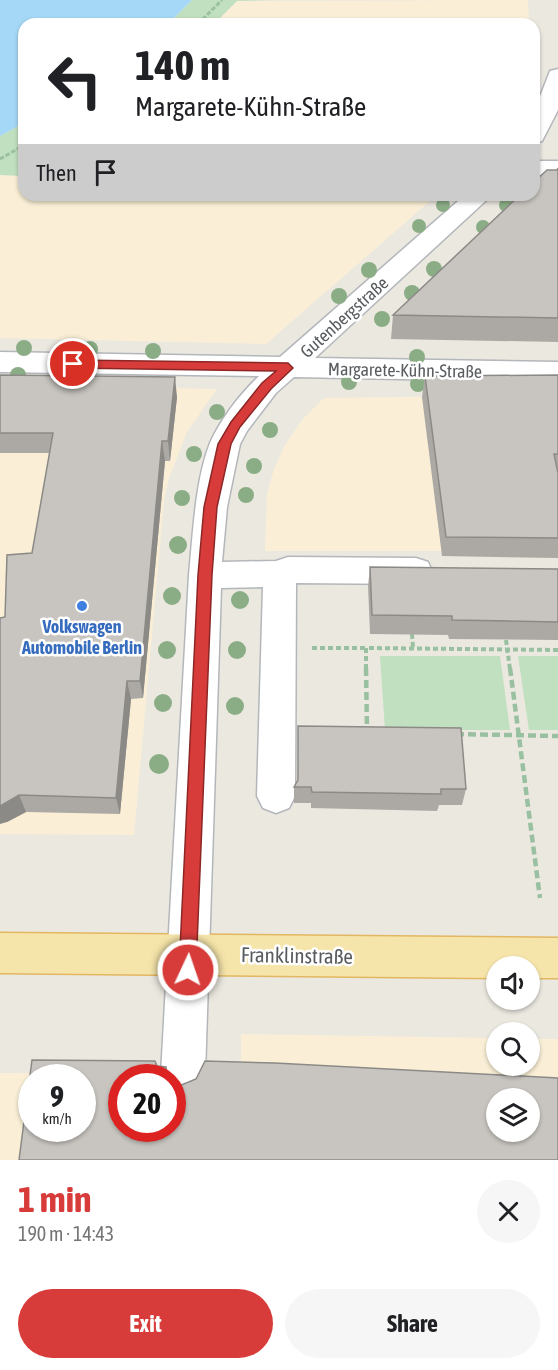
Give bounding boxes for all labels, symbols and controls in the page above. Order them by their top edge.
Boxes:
text: 140 m [135,41,230,89]
icon: left [36,42,114,120]
text: Margarete-Kühn-Straße [135,91,366,122]
icon: arrive [89,156,122,189]
text: Then [36,160,77,186]
street label: Gutenbergstraße [296,272,392,362]
pin [47,338,98,389]
icon: arrive [56,347,89,380]
street label: Margarete-Kühn-Straße [328,358,482,382]
marker: Volkswagen Automobile Berlin [75,599,89,613]
place label: Volkswagen Automobile Berlin [21,616,142,658]
position arrow [156,938,220,1002]
street label: Franklinstraße [241,942,353,968]
map controls [486,956,540,1142]
button: sound [486,956,540,1010]
button: search [486,1022,540,1076]
speed limit sign: 20 [108,1064,186,1142]
text: 9 [50,1079,64,1113]
button: layers [486,1088,540,1142]
text: km/h [42,1110,72,1127]
text: 1 min [18,1178,92,1220]
button: close [477,1180,540,1243]
text: 190 m · 14:43 [18,1222,114,1245]
button: Exit [18,1289,273,1358]
button: Share [285,1289,540,1358]

